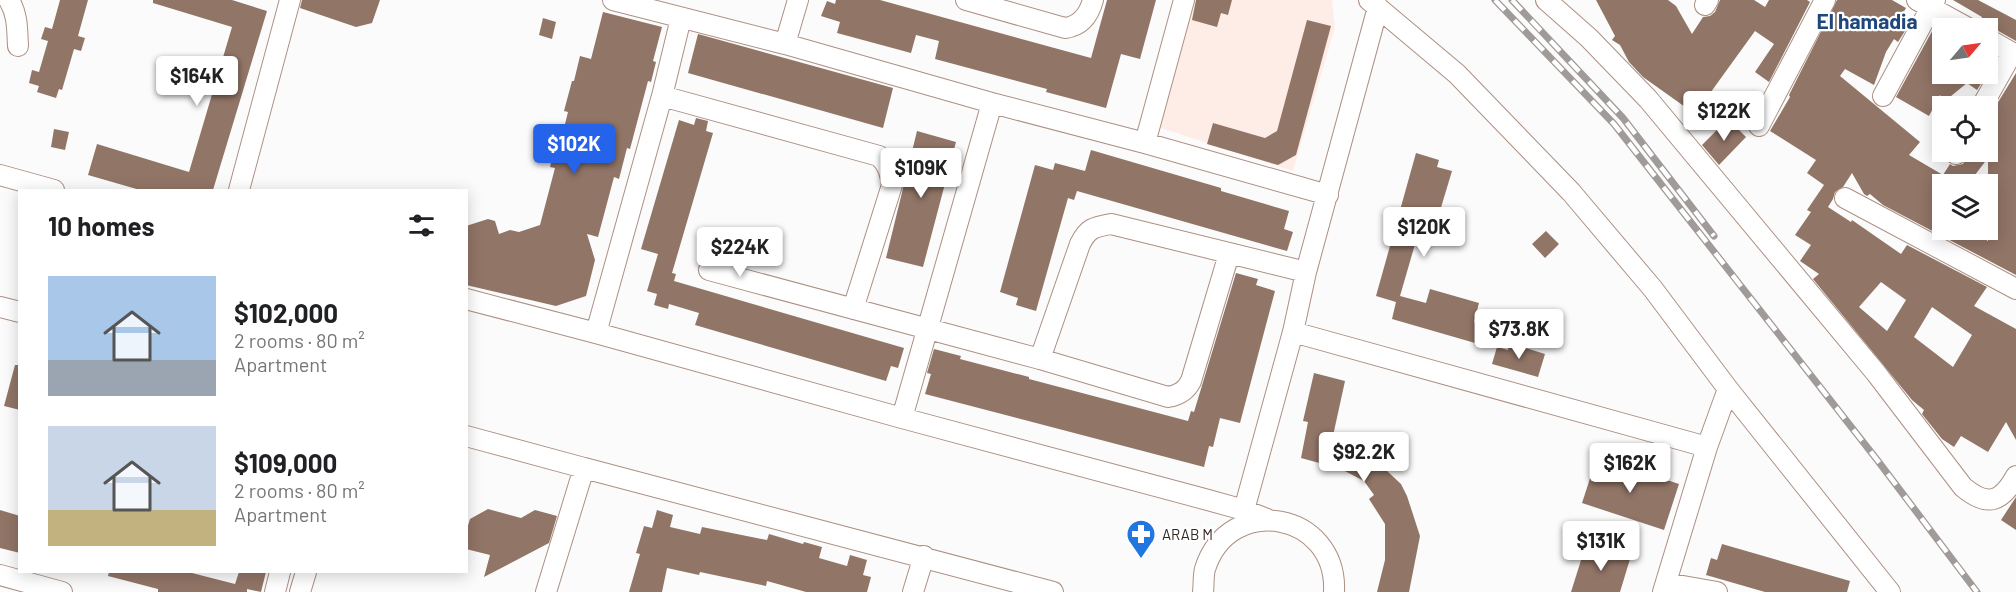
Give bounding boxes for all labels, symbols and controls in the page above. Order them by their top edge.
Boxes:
district label: El hamadia [1816,8,1918,33]
north arrow [1932,18,1998,84]
map controls [1932,18,1998,240]
pin: $164K [155,56,239,107]
text: $164K [170,63,224,87]
pin: $122K [1682,91,1766,142]
button: locate [1932,96,1998,162]
text: $122K [1697,98,1751,122]
pin: $102K [532,124,616,175]
text: $102K [547,131,601,155]
pin: $109K [879,148,963,199]
text: $109K [894,155,948,179]
button: layers [1932,174,1998,240]
pin: $120K [1382,207,1466,258]
icon: filters [405,209,438,242]
text: 10 homes [48,210,155,241]
text: $120K [1397,214,1451,238]
pin: $224K [698,227,782,278]
text: $224K [711,234,769,258]
text: $102,000 [234,297,338,328]
icon: home [96,300,168,372]
pin: $73.8K [1470,309,1568,360]
text: $73.8K [1489,316,1549,340]
text: 2 rooms · 80 m² [234,328,365,352]
text: Apartment [234,352,327,376]
pin: $92.2K [1315,432,1413,483]
text: $92.2K [1333,439,1395,463]
pin: $162K [1588,443,1672,494]
text: $109,000 [234,447,337,478]
icon: home [96,450,168,522]
text: $162K [1604,450,1656,474]
text: 2 rooms · 80 m² [234,478,365,502]
text: Apartment [234,502,327,526]
pharmacy icon: ARAB M [1125,518,1157,560]
pin: $131K [1559,521,1643,572]
place label: ARAB M [1162,525,1213,543]
text: $131K [1577,528,1625,552]

